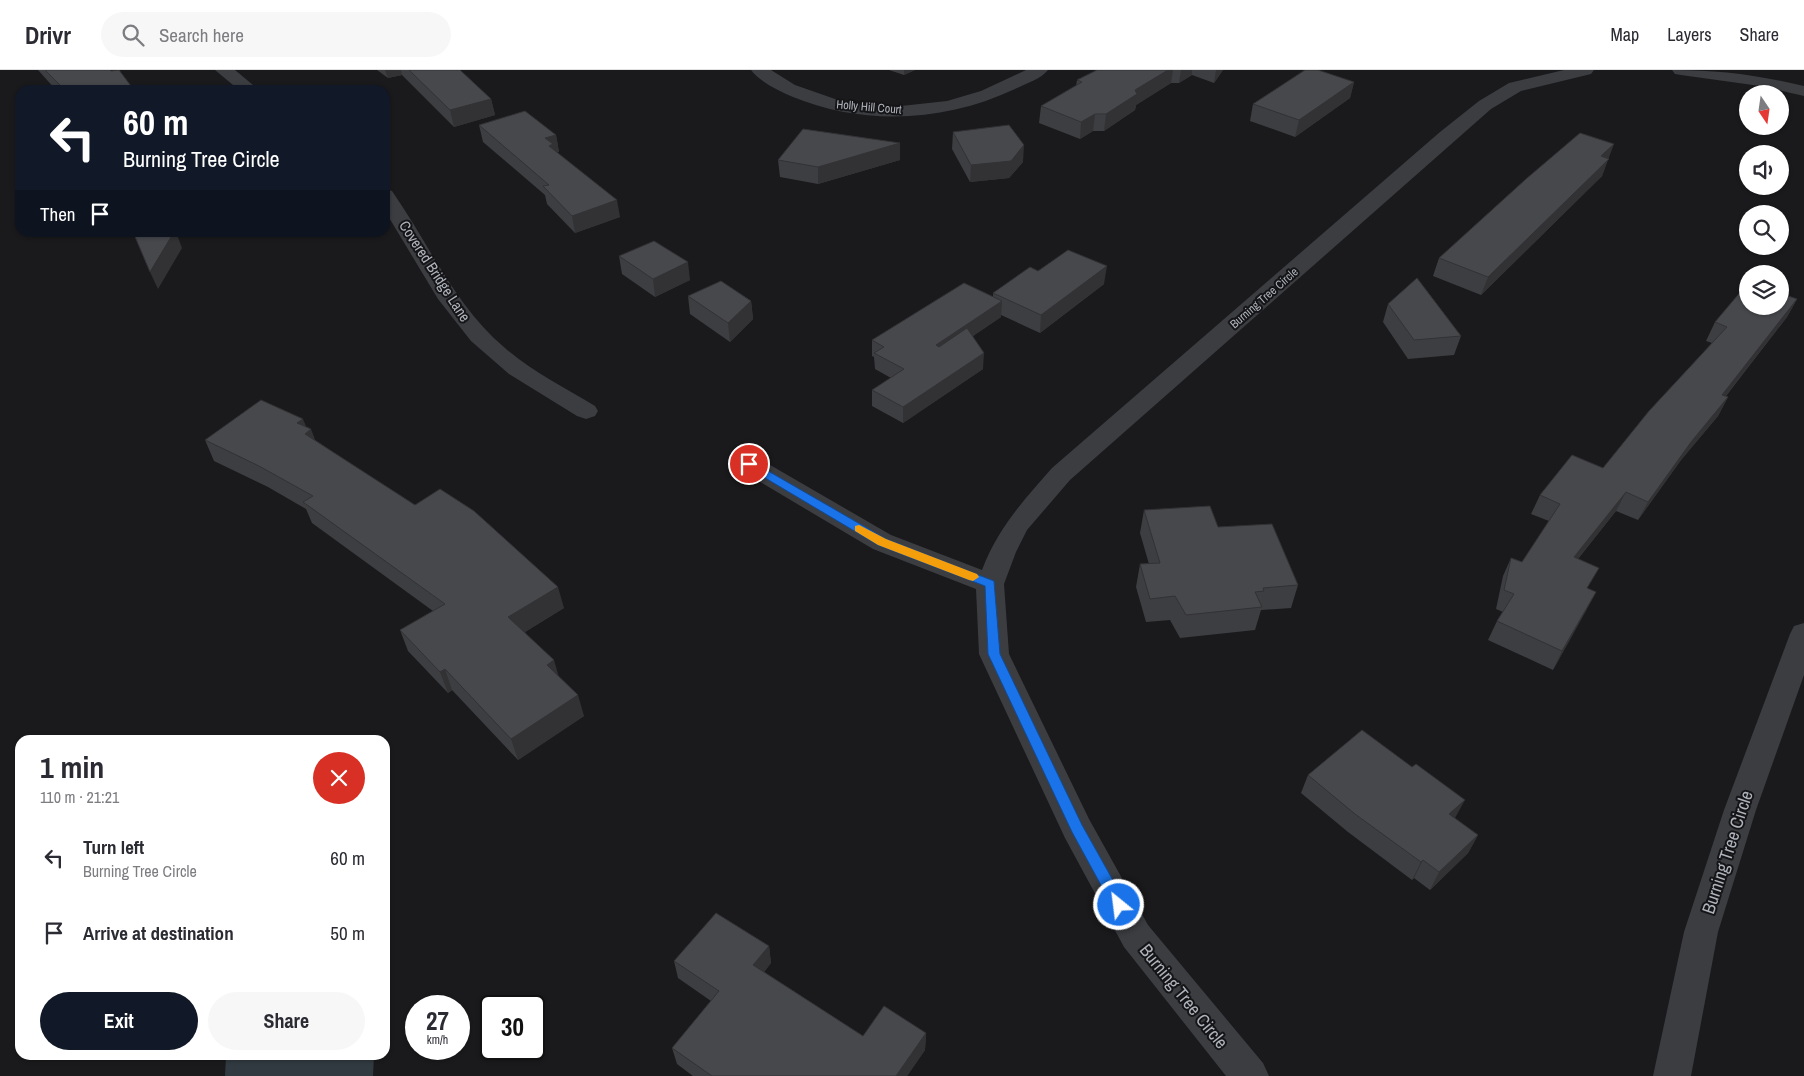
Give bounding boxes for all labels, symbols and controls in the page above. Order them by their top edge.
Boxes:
search box [101,12,451,57]
text: Drivr [25,19,71,51]
icon: search [119,21,147,49]
text: Search here [159,22,244,48]
text: Map [1611,22,1639,47]
text: Layers [1667,22,1712,47]
text: Share [1740,22,1779,47]
north arrow [1739,85,1789,135]
map controls [1739,85,1789,315]
street label: Holly Hill Court [836,96,903,118]
text: 60 m [123,99,188,146]
icon: left [40,105,105,170]
text: Burning Tree Circle [123,144,279,174]
button: sound [1739,145,1789,195]
icon: arrive [86,200,114,228]
text: Then [40,201,76,227]
button: search [1739,205,1789,255]
street label: Covered Bridge Lane [394,216,476,326]
street label: Burning Tree Circle [1227,264,1301,332]
button: layers [1739,265,1789,315]
pin [728,443,770,485]
icon: arrive [735,450,763,478]
text: 1 min [40,747,104,787]
button: close [313,752,365,804]
text: 110 m · 21:21 [40,786,119,808]
street label: Burning Tree Circle [1695,787,1759,917]
text: Turn left [83,834,144,860]
icon: left [40,844,68,872]
text: 60 m [330,845,365,871]
text: Burning Tree Circle [83,860,197,882]
position arrow [1092,878,1144,930]
icon: arrive [40,919,68,947]
text: Arrive at destination [83,920,234,946]
text: 50 m [330,920,365,946]
street label: Burning Tree Circle [1134,938,1234,1054]
button: Exit [40,992,198,1050]
button: Share [208,992,365,1050]
speed limit sign: 30 [480,995,545,1060]
text: 27 [426,1004,449,1038]
text: km/h [427,1032,448,1048]

